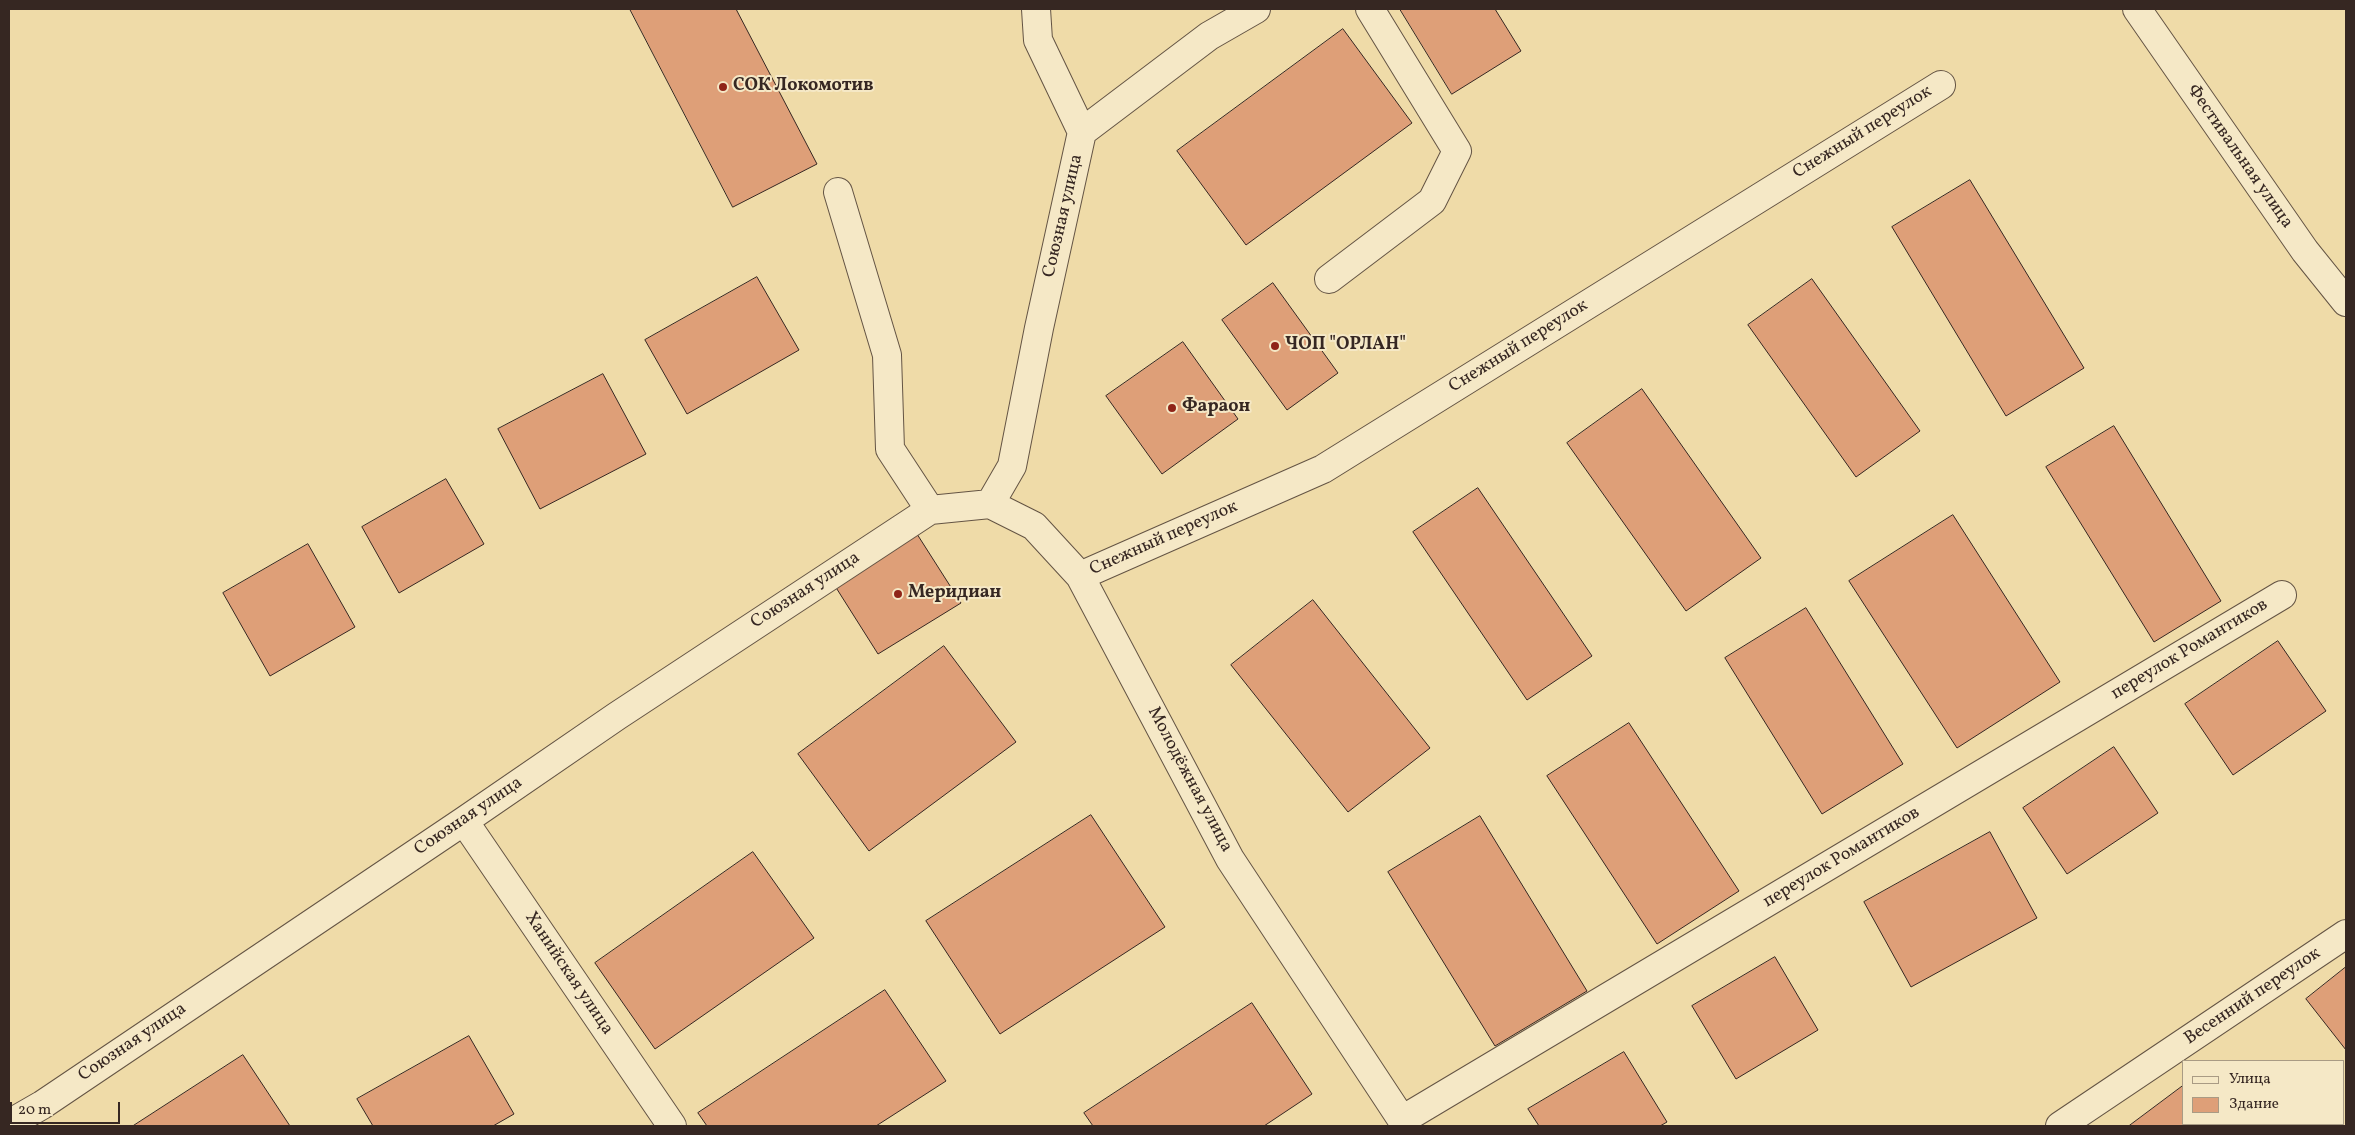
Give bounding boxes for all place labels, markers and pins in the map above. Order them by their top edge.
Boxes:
place label: СОК Локомотив [733,76,873,98]
marker: СОК Локомотив [717,81,729,93]
place label: ЧОП "ОРЛАН" [1285,335,1406,357]
marker: ЧОП "ОРЛАН" [1269,340,1281,352]
place label: Фараон [1182,397,1250,419]
marker: Фараон [1166,402,1178,414]
place label: Меридиан [908,583,1001,605]
marker: Меридиан [892,588,904,600]

